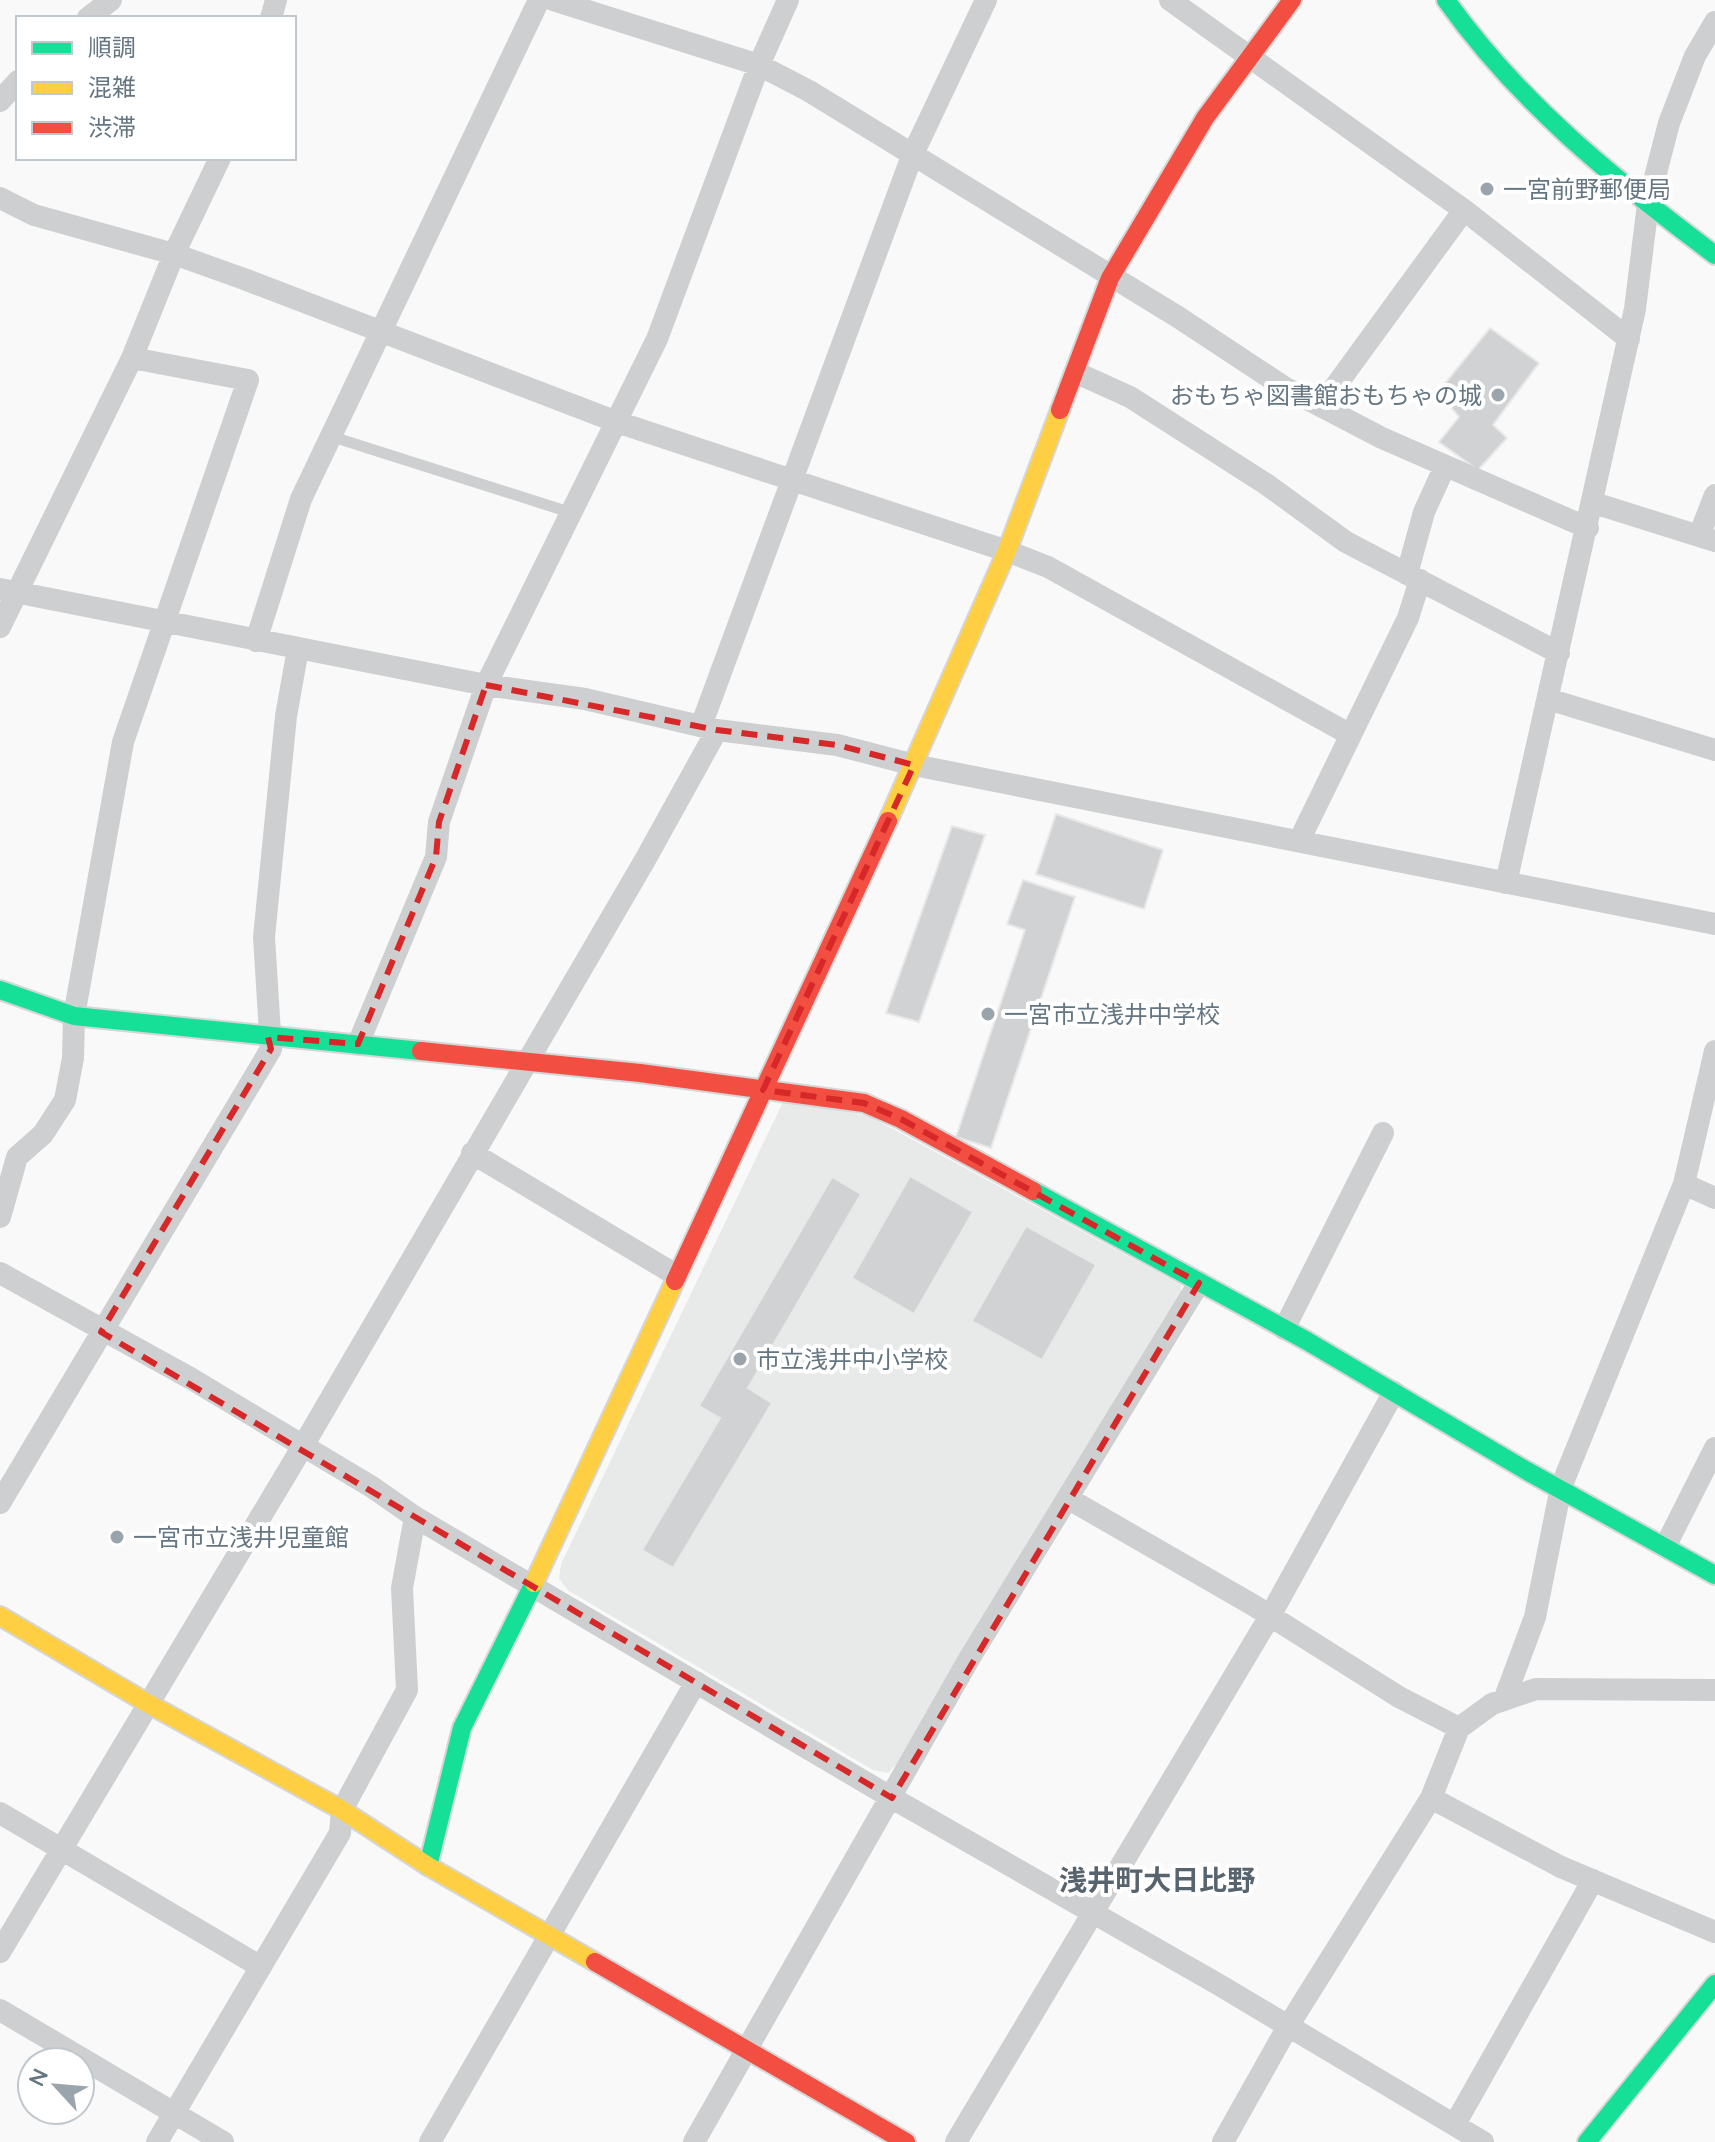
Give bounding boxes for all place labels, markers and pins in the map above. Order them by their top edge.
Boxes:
place label: 一宮前野郵便局 [1503,174,1671,204]
marker: 一宮前野郵便局 [1478,180,1496,198]
place label: おもちゃ図書館おもちゃの城 [1170,380,1482,410]
marker: おもちゃ図書館おもちゃの城 [1489,386,1507,404]
place label: 一宮市立浅井中学校 [1004,999,1220,1029]
marker: 一宮市立浅井中学校 [979,1005,997,1023]
place label: 市立浅井中小学校 [756,1344,948,1374]
marker: 市立浅井中小学校 [731,1350,749,1368]
place label: 一宮市立浅井児童館 [133,1522,349,1552]
marker: 一宮市立浅井児童館 [108,1528,126,1546]

